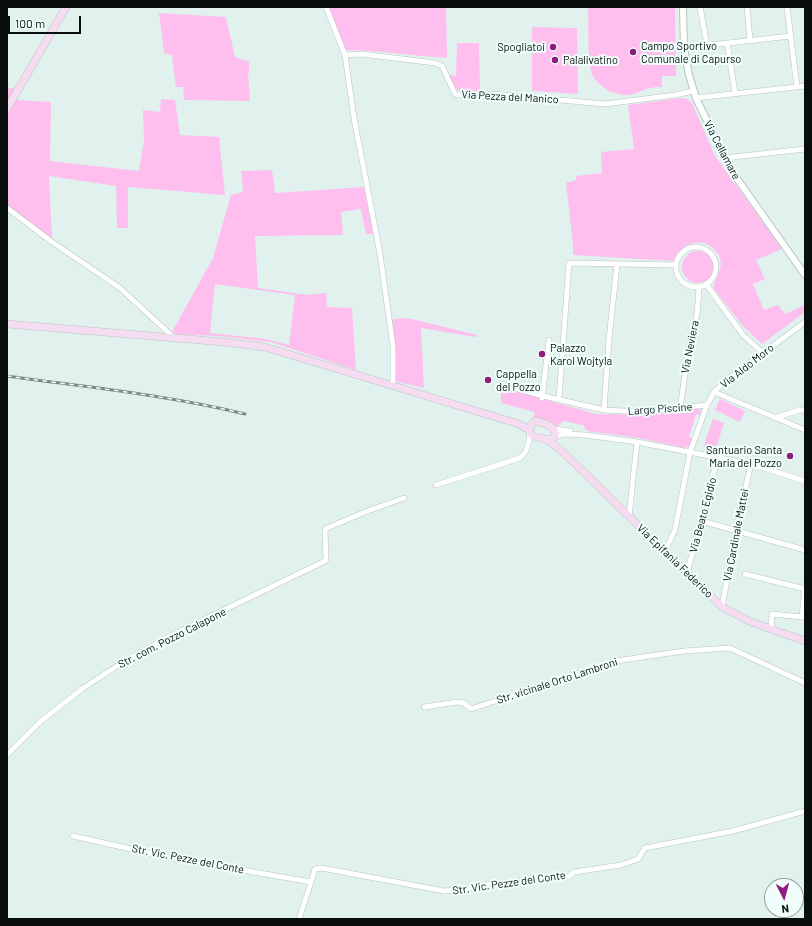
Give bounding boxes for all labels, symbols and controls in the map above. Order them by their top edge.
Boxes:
scale bar [10,8,83,34]
text: 100 m [15,16,45,30]
place label: Campo Sportivo Comunale di Capurso [641,39,741,65]
place label: Spogliatoi [497,40,545,54]
marker: Spogliatoi [548,42,558,52]
marker: Campo Sportivo Comunale di Capurso [628,47,638,57]
place label: Palalivatino [563,53,618,67]
marker: Palalivatino [550,55,560,65]
street label: Via Pezza del Manico [461,88,559,106]
street label: Via Cellamare [701,118,743,182]
street label: Via Neviera [678,319,702,375]
place label: Palazzo Karol Wojtyla [550,341,612,367]
street label: Via Aldo Moro [718,341,776,391]
marker: Palazzo Karol Wojtyla [537,349,547,359]
place label: Cappella del Pozzo [496,367,541,393]
marker: Cappella del Pozzo [483,375,493,385]
street label: Largo Piscine [627,400,693,418]
place label: Santuario Santa Maria del Pozzo [706,443,782,469]
marker: Santuario Santa Maria del Pozzo [785,451,795,461]
street label: Via Beato Egidio [687,476,719,554]
street label: Via Cardinale Mattei [721,488,751,582]
street label: Via Epifania Federico [634,521,716,601]
street label: Str. com. Pozzo Calapone [116,605,228,671]
street label: Str. vicinale Orto Lambroni [495,655,619,707]
street label: Str. Vic. Pezze del Conte [131,842,245,876]
street label: Str. Vic. Pezze del Conte [452,869,566,897]
north arrow [764,878,804,918]
text: N [781,903,790,916]

